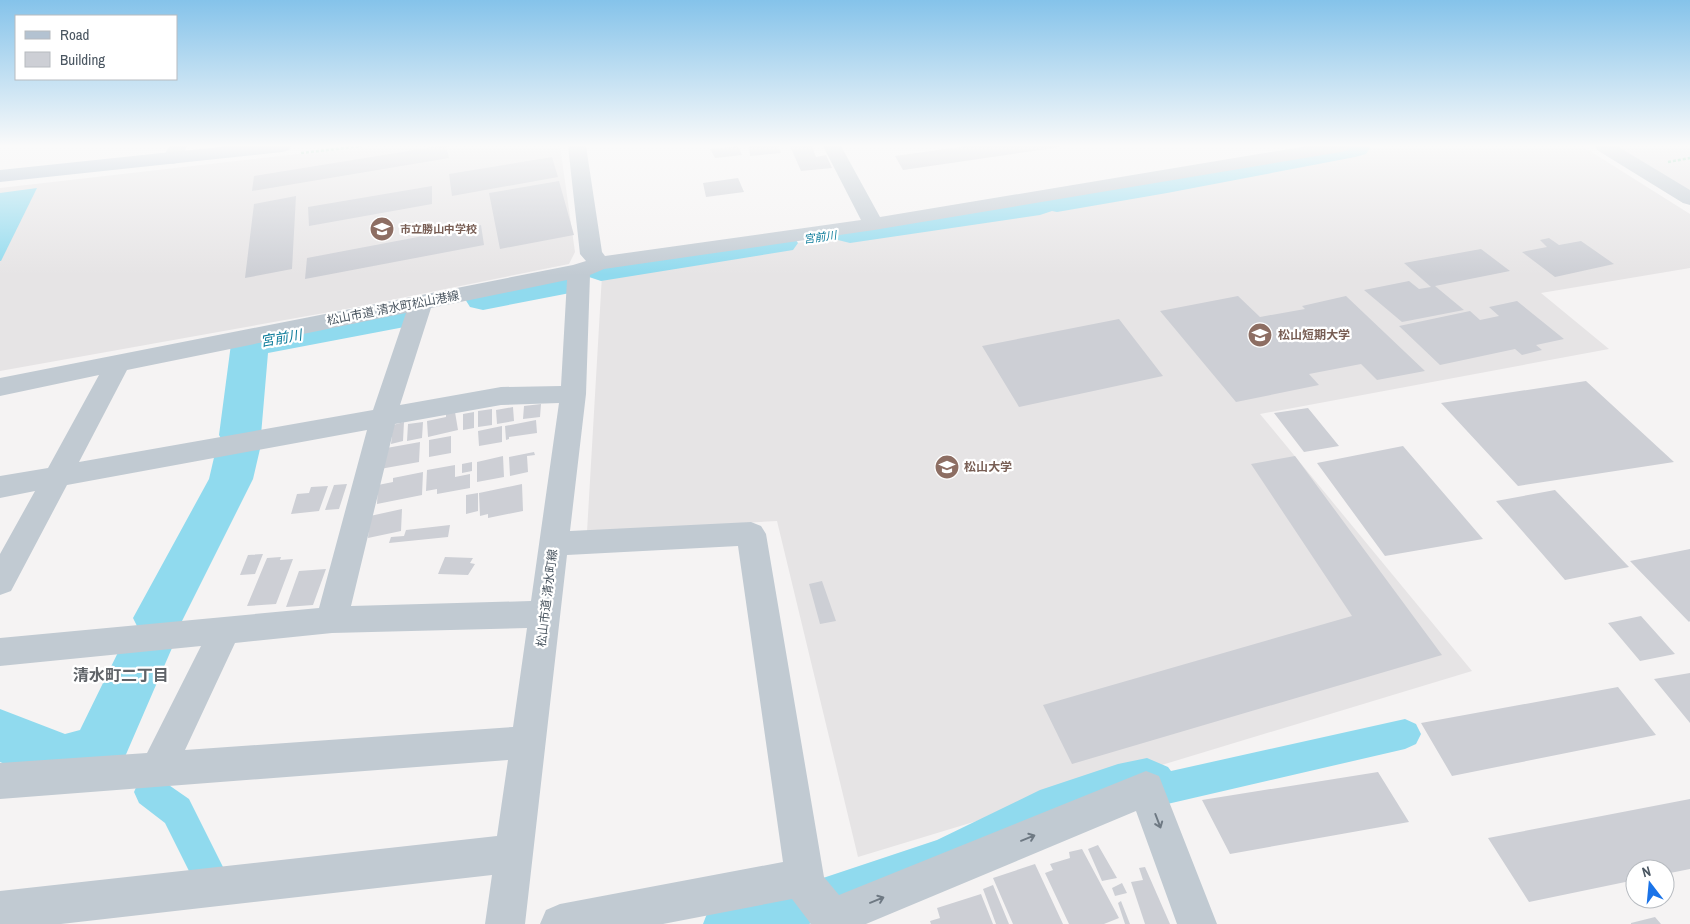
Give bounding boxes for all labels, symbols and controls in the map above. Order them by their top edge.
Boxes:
legend [15,15,178,80]
text: Road [60,24,89,45]
text: Building [60,49,105,70]
school or university icon: 市立勝山中学校 [369,216,395,242]
place label: 市立勝山中学校 [400,222,477,236]
water label: 宮前川 [803,228,838,246]
street label: 松山市道 清水町松山港線 [325,287,461,329]
school or university icon: 松山短期大学 [1247,322,1273,348]
water label: 宮前川 [259,325,305,351]
place label: 松山短期大学 [1278,327,1350,343]
school or university icon: 松山大学 [934,454,960,480]
place label: 松山大学 [964,459,1012,475]
street label: 松山市道 清水町線 [533,548,561,648]
district label: 清水町二丁目 [73,664,169,686]
one-way arrow [1154,812,1163,828]
one-way arrow [1020,832,1035,841]
north arrow [1625,859,1675,909]
text: N [1640,862,1653,881]
one-way arrow [869,894,884,904]

